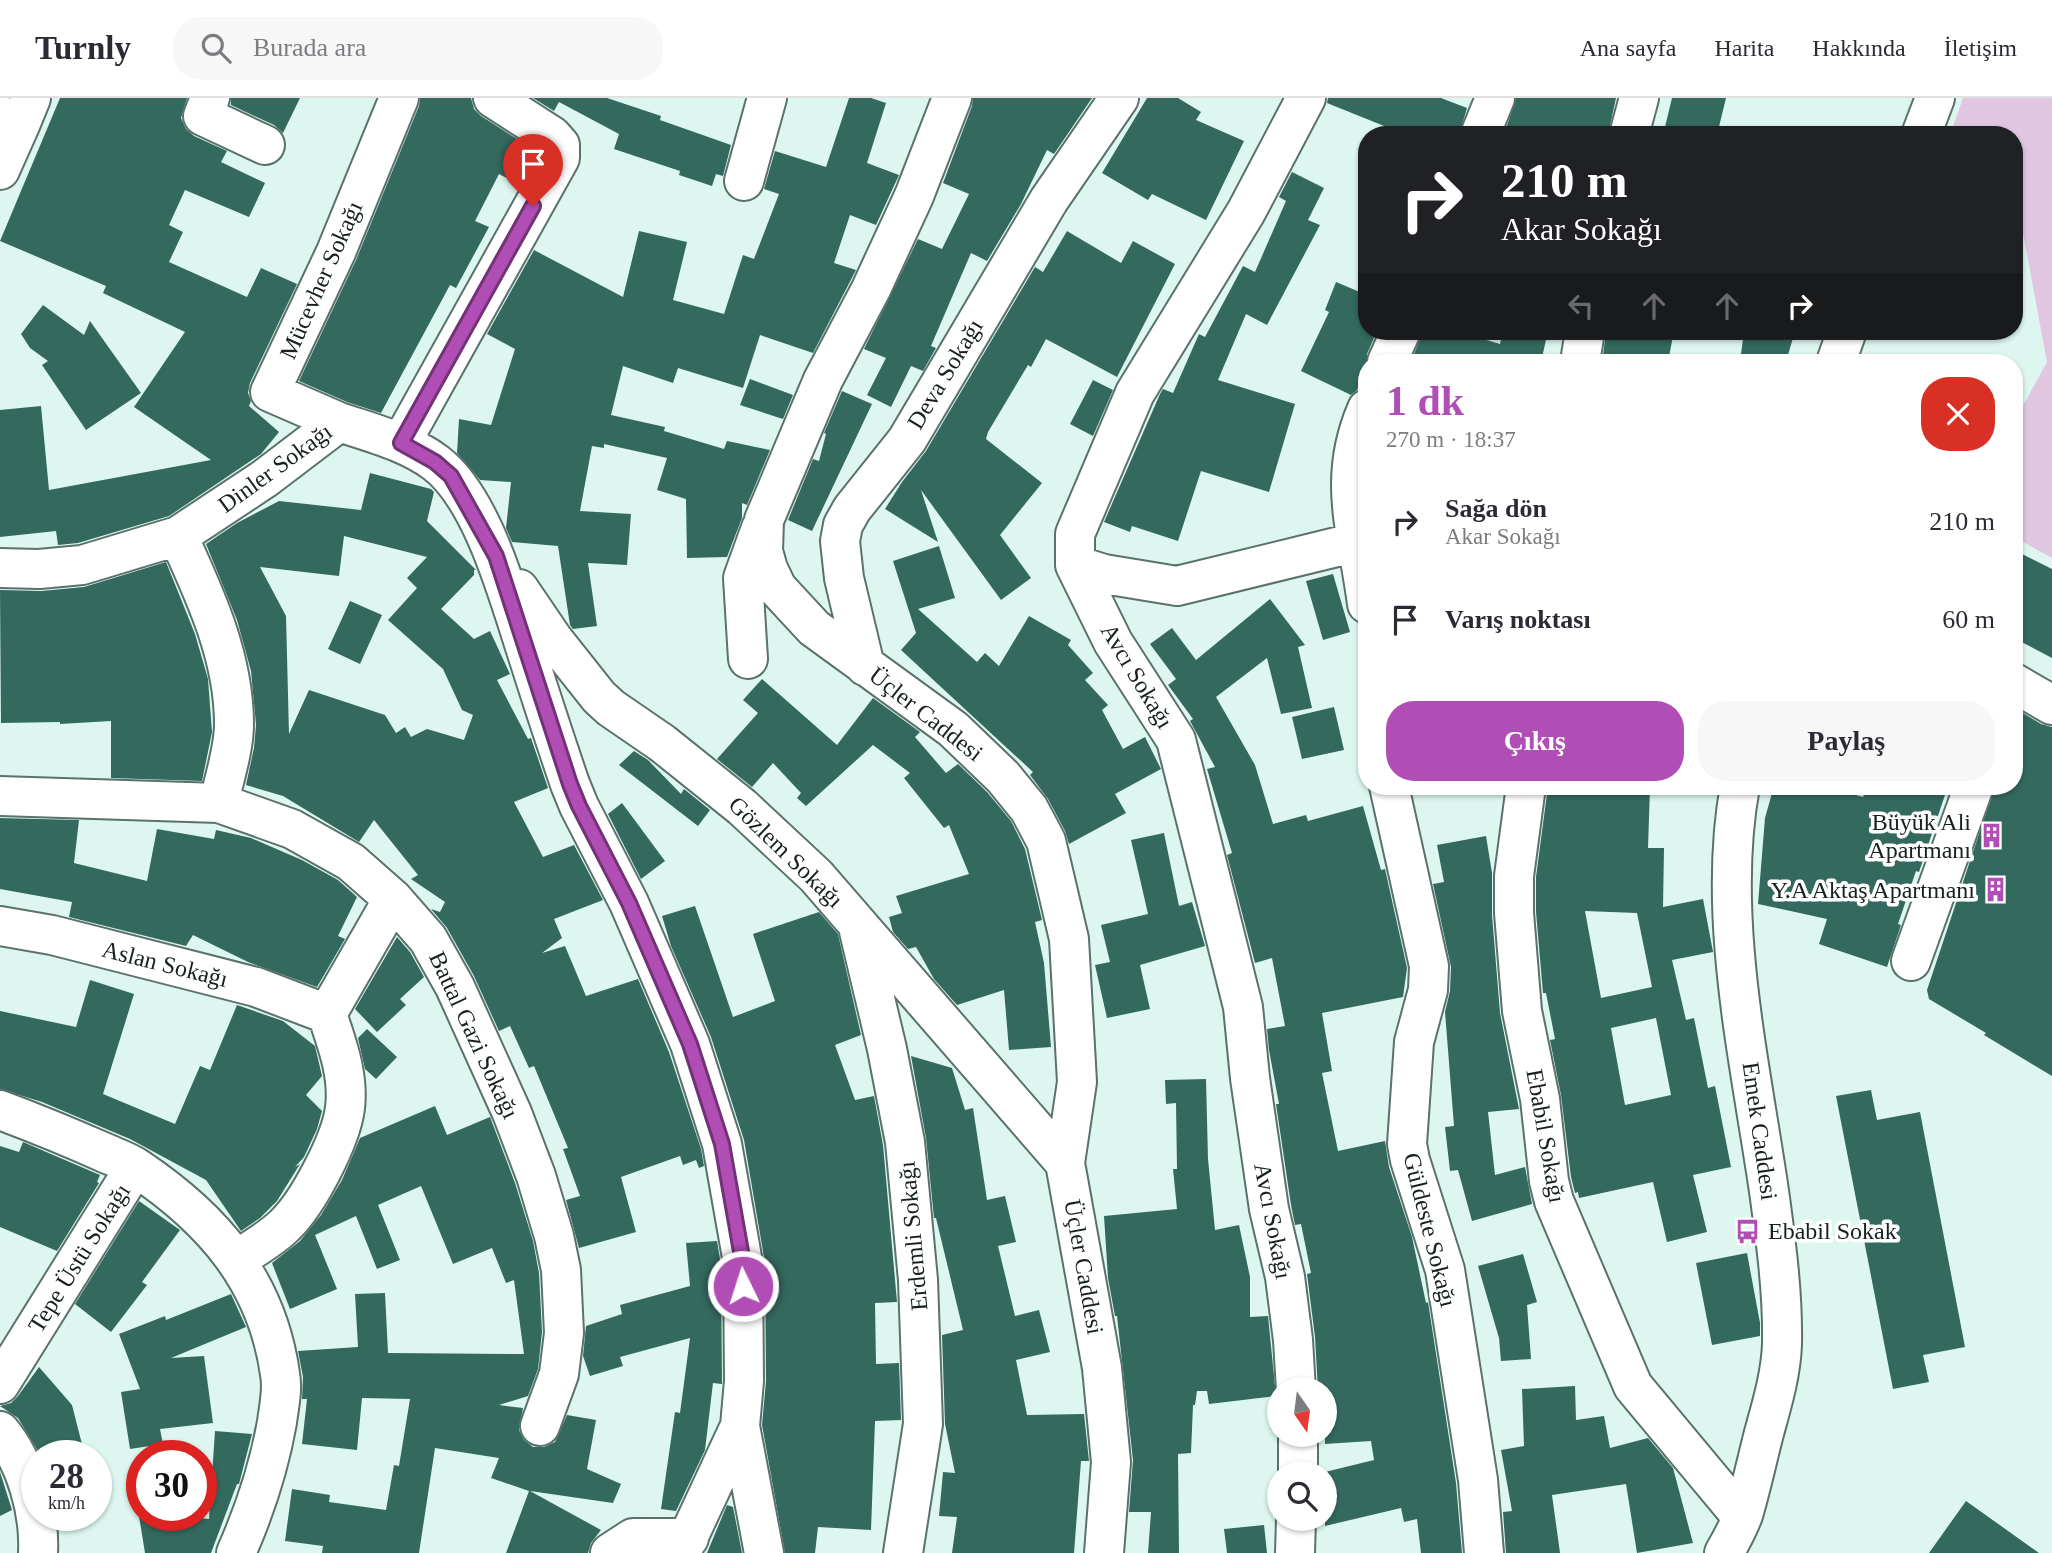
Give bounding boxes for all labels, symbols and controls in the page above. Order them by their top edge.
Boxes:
search box [173,17,663,80]
icon: search [197,29,235,67]
text: Turnly [35,30,131,66]
text: Burada ara [253,33,366,62]
text: Ana sayfa [1580,35,1676,61]
text: Harita [1714,35,1774,61]
text: Hakkında [1812,35,1906,61]
text: İletişim [1944,35,2017,61]
pin [503,134,563,206]
icon: arrive [514,145,552,183]
text: 210 m [1501,153,1628,208]
icon: right [1386,154,1477,245]
street label: Mücevher Sokağı [275,197,368,363]
text: Akar Sokağı [1501,211,1662,247]
icon: left [1562,287,1600,325]
icon: ahead [1635,287,1673,325]
icon: ahead [1708,287,1746,325]
icon: right [1781,287,1819,325]
street label: Deva Sokağı [902,314,988,434]
button: close [1921,377,1995,451]
text: 1 dk [1386,378,1464,424]
street label: Dinler Sokağı [213,418,337,518]
text: 270 m · 18:37 [1386,427,1516,452]
text: Sağa dön [1445,494,1547,523]
icon: right [1386,503,1424,541]
text: 210 m [1929,507,1995,536]
text: Akar Sokağı [1445,524,1561,549]
icon: arrive [1386,601,1424,639]
text: Varış noktası [1445,605,1591,634]
text: 60 m [1942,605,1995,634]
street label: Avcı Sokağı [1096,619,1179,733]
street label: Üçler Caddesi [864,662,988,767]
button: Çıkış [1386,701,1684,781]
button: Paylaş [1698,701,1995,781]
street label: Gözlem Sokağı [724,791,849,913]
place label: Büyük Ali Apartmanı [1868,809,1971,863]
building icon: Büyük Ali Apartmanı [1977,822,2005,850]
building icon: Y.A Aktaş Apartmanı [1981,876,2009,904]
place label: Y.A Aktaş Apartmanı [1771,877,1975,903]
street label: Aslan Sokağı [99,936,231,992]
street label: Battal Gazi Sokağı [424,947,524,1123]
street label: Emek Caddesi [1737,1060,1783,1202]
street label: Ebabil Sokağı [1521,1067,1571,1205]
street label: Güldeste Sokağı [1398,1150,1462,1310]
street label: Erdemli Sokağı [893,1160,932,1312]
street label: Avcı Sokağı [1249,1161,1297,1281]
street label: Tepe Üstü Sokağı [23,1179,135,1337]
street label: Üçler Caddesi [1059,1197,1109,1337]
bus stop icon: Ebabil Sokak [1734,1217,1762,1245]
place label: Ebabil Sokak [1768,1218,1897,1244]
position arrow [706,1249,780,1323]
north arrow [1267,1377,1337,1447]
map controls [1267,1377,1337,1531]
speed limit sign: 30 [126,1440,217,1531]
text: 28 [49,1457,84,1496]
button: search [1267,1461,1337,1531]
text: km/h [48,1493,85,1513]

